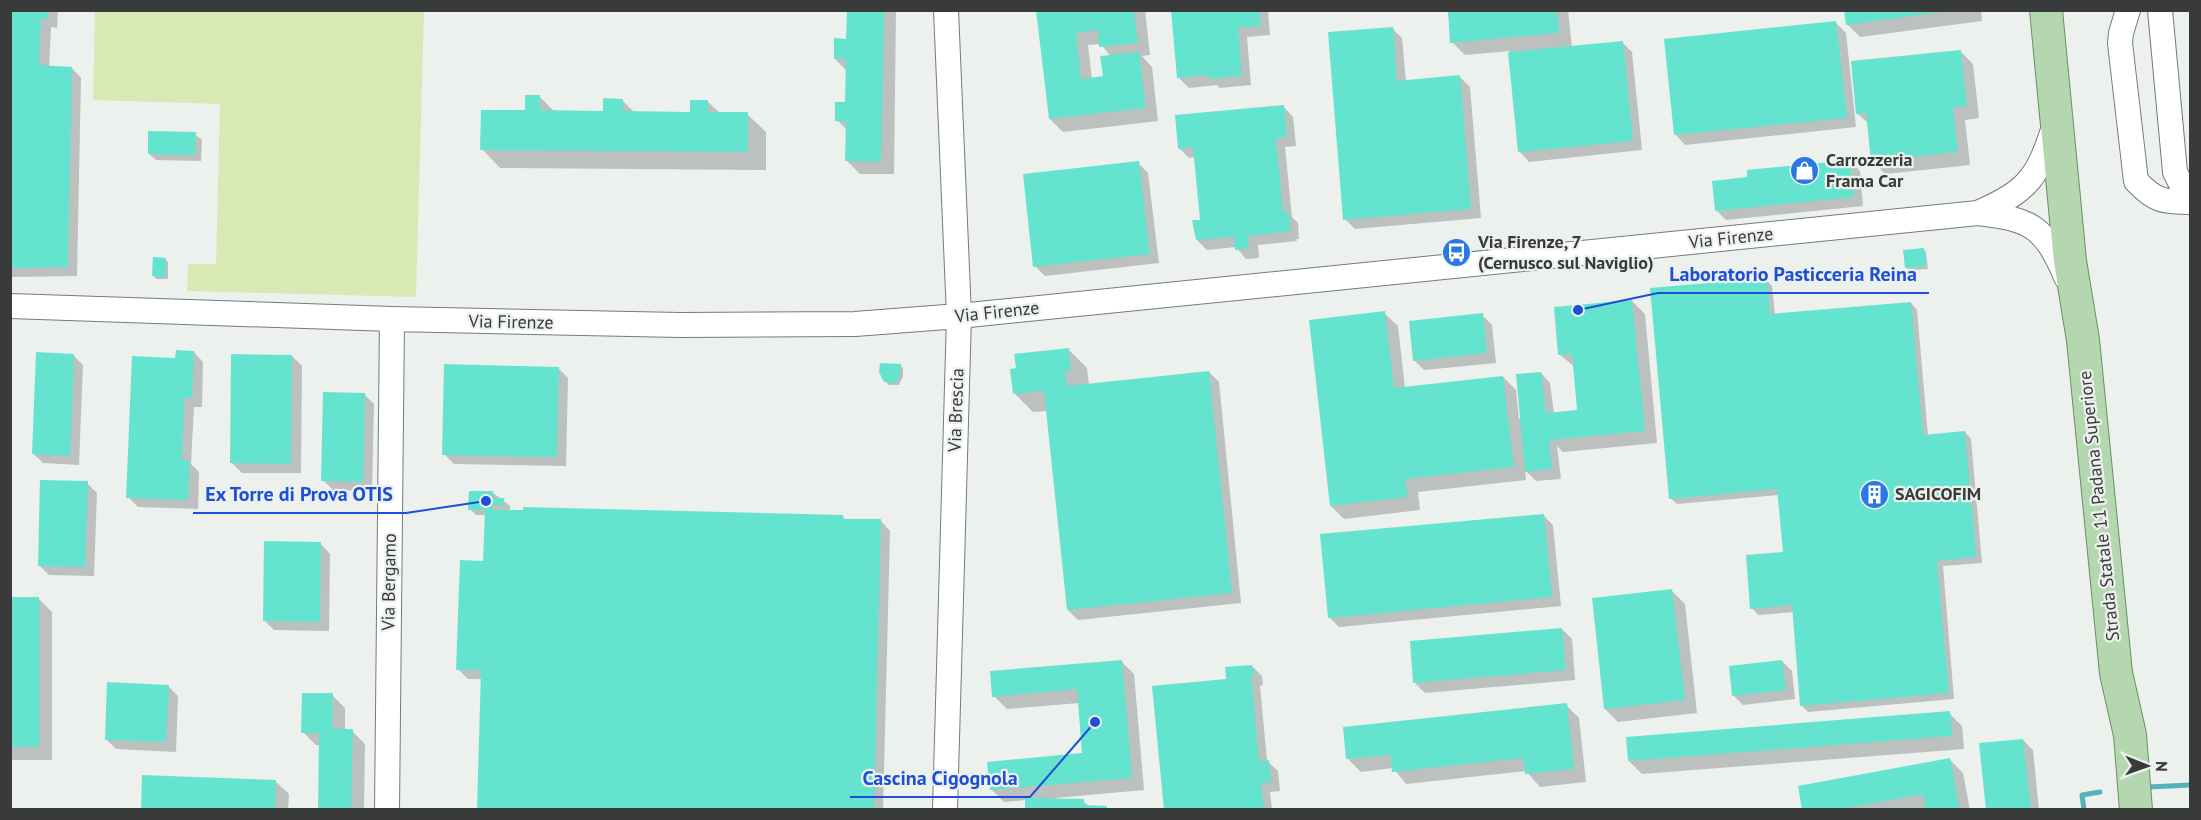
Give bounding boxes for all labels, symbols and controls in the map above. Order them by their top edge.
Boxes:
place label: Carrozzeria Frama Car [1826,148,1913,192]
shop icon: Carrozzeria Frama Car [1789,154,1821,186]
street label: Via Firenze [1687,222,1774,253]
place label: Via Firenze, 7 (Cernusco sul Naviglio) [1477,230,1654,274]
bus stop icon: Via Firenze, 7 (Cernusco sul Naviglio) [1441,236,1473,268]
callout: Laboratorio Pasticceria Reina [1658,255,1929,293]
text: Laboratorio Pasticceria Reina [1669,261,1917,287]
street label: Via Firenze [953,296,1040,327]
street label: Via Firenze [467,309,554,334]
street label: Via Brescia [943,368,968,453]
street label: Strada Statale 11 Padana Superiore [2073,370,2124,642]
callout: Ex Torre di Prova OTIS [193,475,406,513]
building icon: SAGICOFIM [1858,478,1890,510]
text: Ex Torre di Prova OTIS [205,481,393,507]
place label: SAGICOFIM [1895,482,1981,505]
street label: Via Bergamo [376,533,401,632]
north arrow [2117,736,2177,796]
callout: Cascina Cigognola [850,759,1030,797]
text: N [2152,761,2172,772]
text: Cascina Cigognola [862,765,1018,791]

